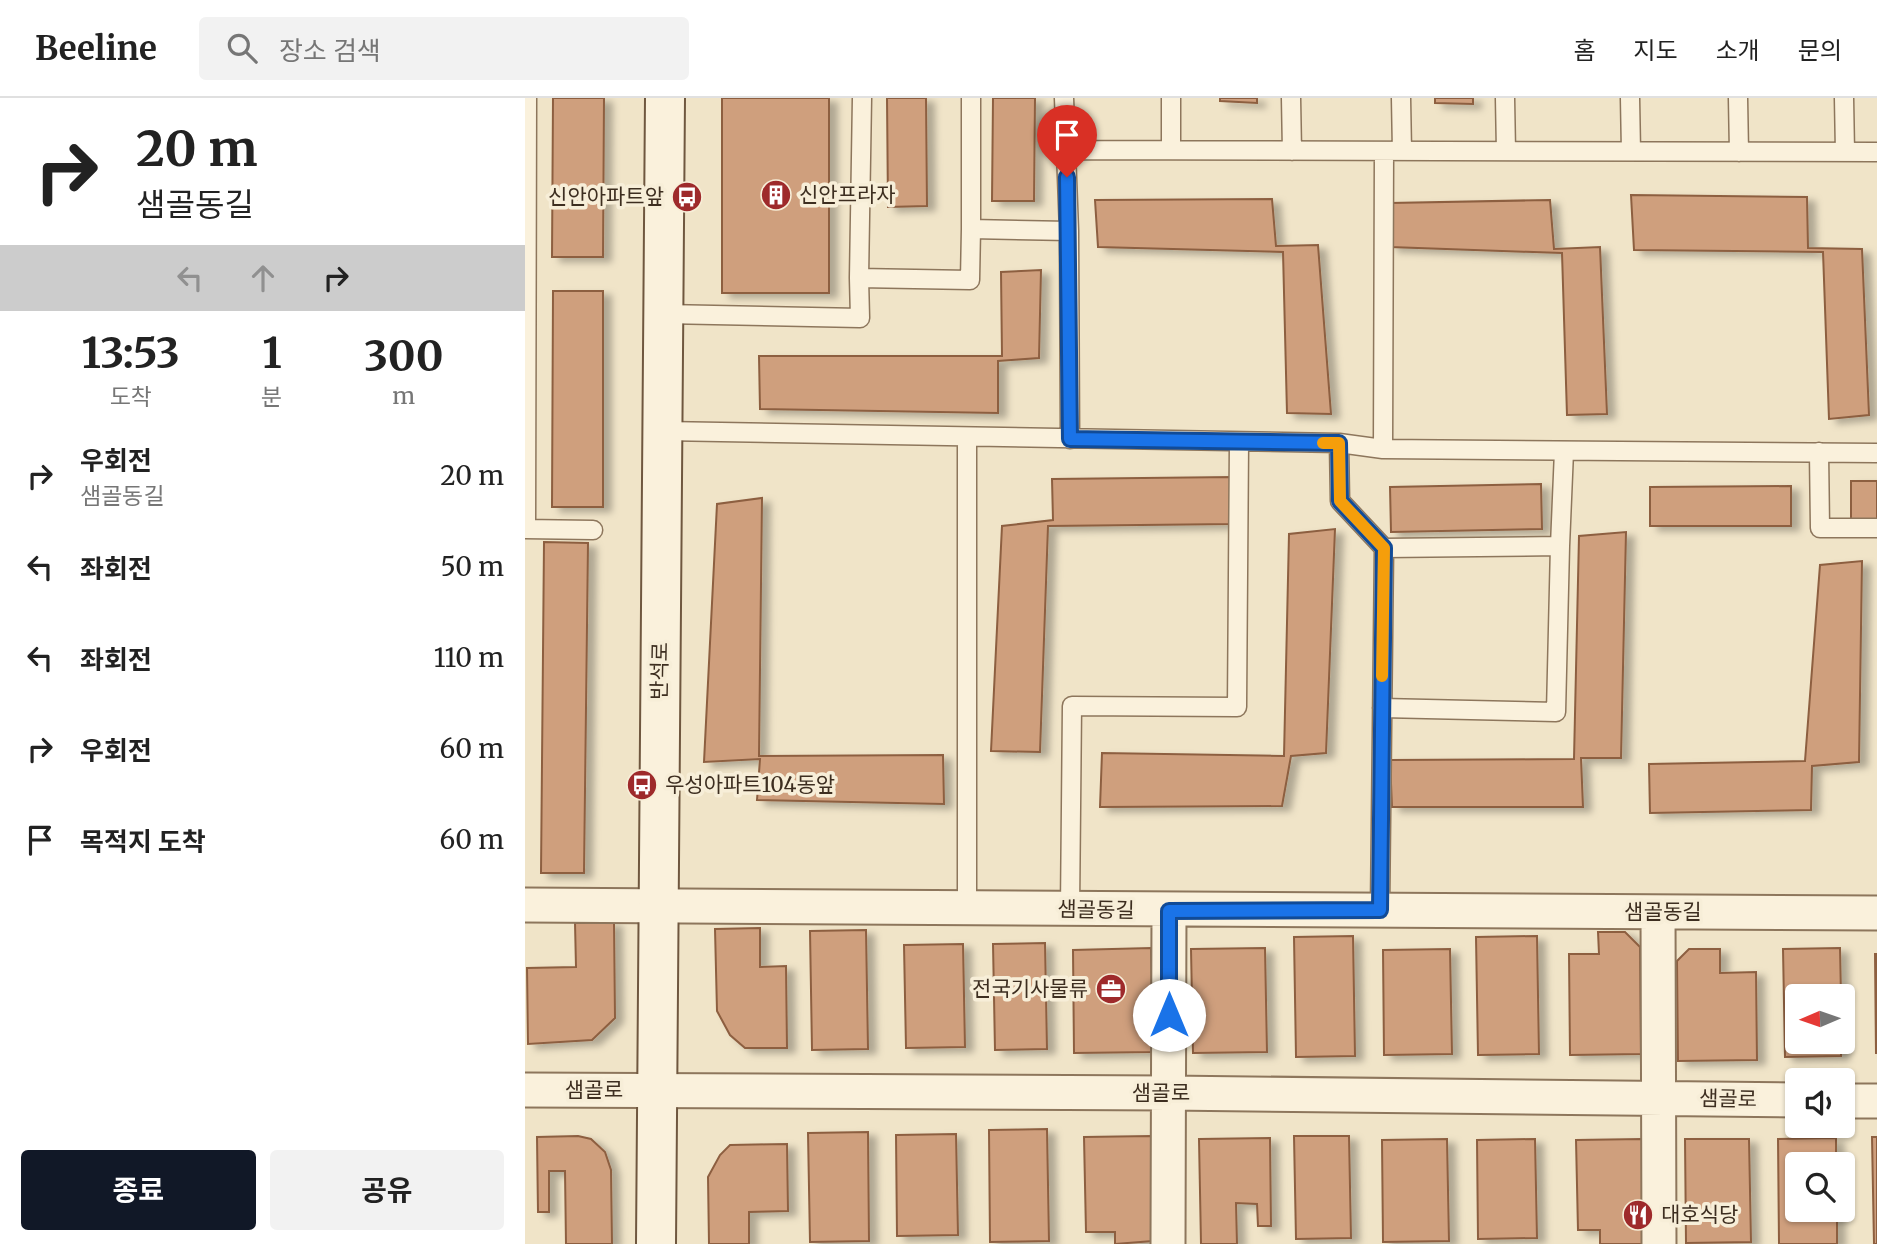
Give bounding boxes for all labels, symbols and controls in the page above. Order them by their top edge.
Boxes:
search box [199,17,689,80]
text: Beeline [35,28,157,69]
icon: search [223,29,261,67]
text: 장소 검색 [279,34,381,67]
text: 홈 [1573,35,1595,66]
text: 지도 [1633,35,1678,66]
text: 소개 [1716,35,1760,66]
text: 문의 [1798,35,1842,66]
pin [1037,105,1097,177]
icon: arrive [1048,116,1086,154]
text: 20 m [136,118,257,179]
icon: right [21,126,112,217]
building icon: 신안프라자 [759,178,793,212]
bus stop icon: 신안아파트앞 [670,180,704,214]
place label: 신안프라자 [799,181,896,208]
place label: 신안아파트앞 [548,183,664,210]
text: 샘골동길 [136,185,254,225]
icon: left [171,259,209,297]
icon: ahead [244,259,282,297]
icon: right [317,259,355,297]
text: 13:53 [82,327,180,379]
text: 1 [262,327,282,379]
text: 300 [364,330,443,382]
text: m [392,381,415,410]
text: 도착 [110,382,152,411]
text: 분 [261,382,283,411]
text: 우회전 [80,444,152,477]
icon: right [21,457,59,495]
text: 20 m [440,459,504,492]
text: 샘골동길 [80,481,165,510]
icon: left [21,548,59,586]
text: 50 m [440,550,504,583]
text: 좌회전 [80,552,152,585]
icon: left [21,639,59,677]
text: 110 m [434,641,504,674]
street label: 반석로 [645,642,674,700]
text: 좌회전 [80,643,152,676]
icon: right [21,730,59,768]
text: 60 m [440,732,504,765]
text: 우회전 [80,734,152,767]
bus stop icon: 우성아파트104동앞 [625,768,659,802]
place label: 우성아파트104동앞 [665,771,835,798]
icon: arrive [21,821,59,859]
text: 60 m [440,823,504,856]
text: 목적지 도착 [80,825,206,858]
street label: 샘골동길 [1057,895,1135,924]
street label: 샘골동길 [1624,898,1702,925]
office icon: 전국기사물류 [1094,972,1128,1006]
place label: 전국기사물류 [972,975,1088,1002]
position arrow [1132,978,1206,1052]
north arrow [1785,984,1855,1054]
map controls [1785,984,1855,1222]
button: sound [1785,1068,1855,1138]
street label: 샘골로 [565,1076,623,1103]
street label: 샘골로 [1132,1079,1190,1106]
street label: 샘골로 [1699,1084,1757,1113]
button: 종료 [21,1150,256,1230]
button: 공유 [270,1150,504,1230]
button: search [1785,1152,1855,1222]
restaurant icon: 대호식당 [1621,1198,1655,1232]
place label: 대호식당 [1661,1201,1738,1228]

